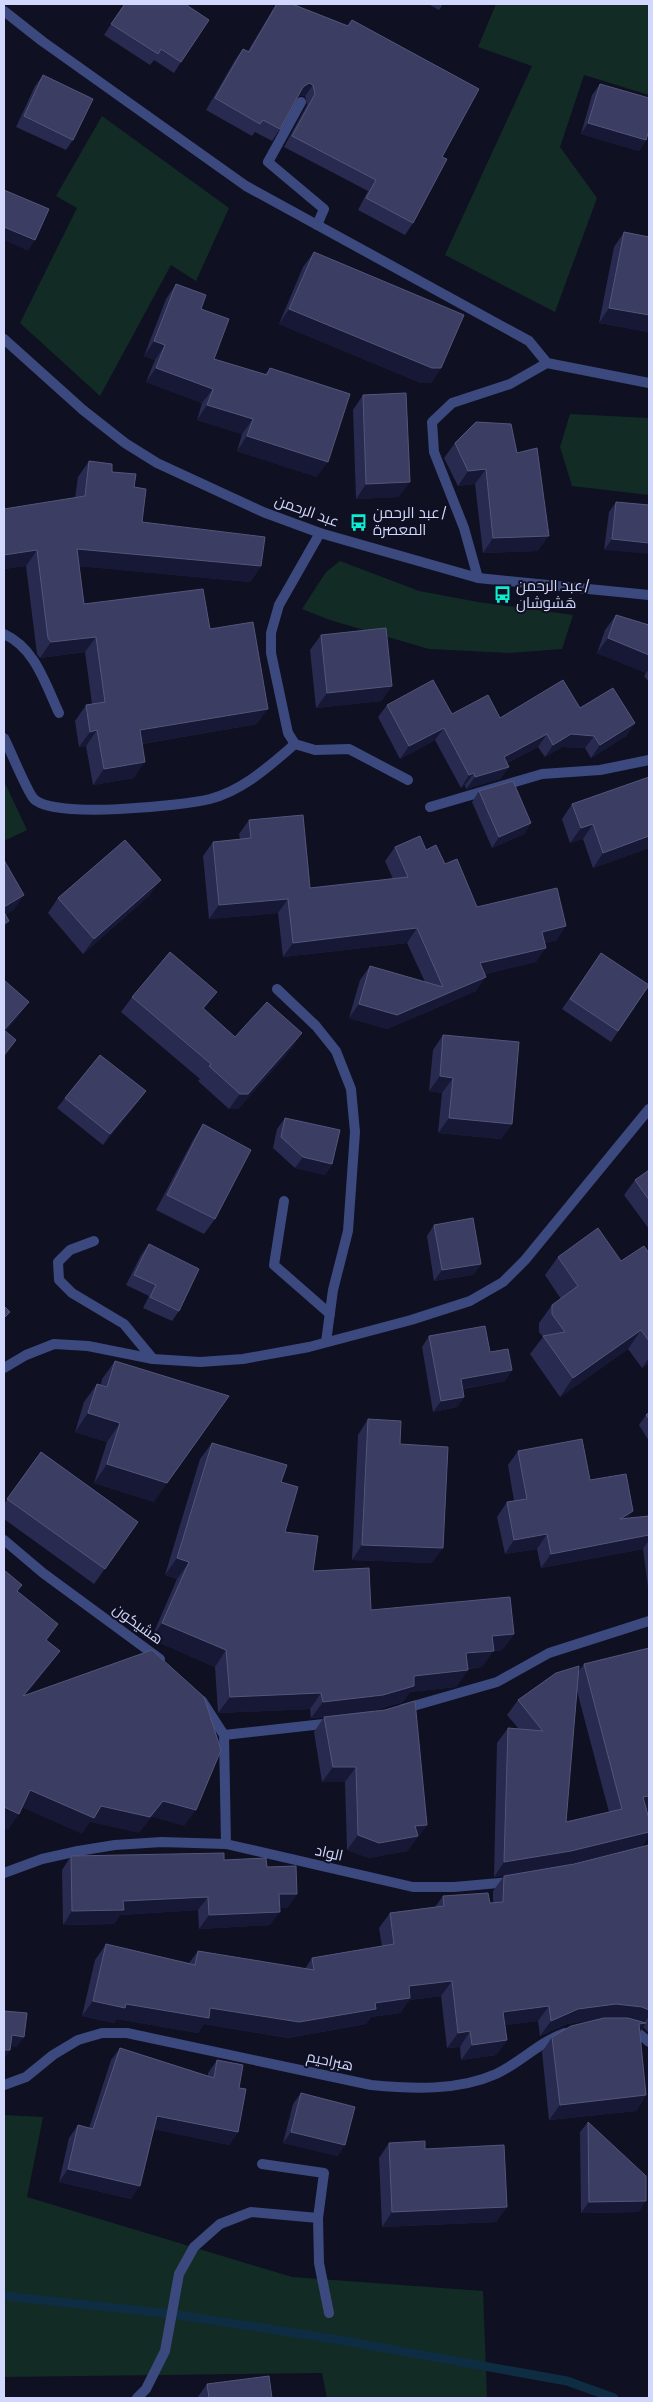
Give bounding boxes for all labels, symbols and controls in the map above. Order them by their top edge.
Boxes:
street label: عبد الرحمن [272,491,342,532]
place label: عبد الرحمن/ المعصرة [373,504,448,539]
bus stop icon: عبد الرحمن/ المعصرة [349,512,369,532]
place label: عبد الرحمن/ هَشوشان [516,577,591,613]
bus stop icon: عبد الرحمن/ هَشوشان [492,585,512,605]
street label: هشيكون [109,1600,167,1649]
street label: الواد [313,1841,345,1865]
street label: هبراحيم [305,2047,355,2076]

